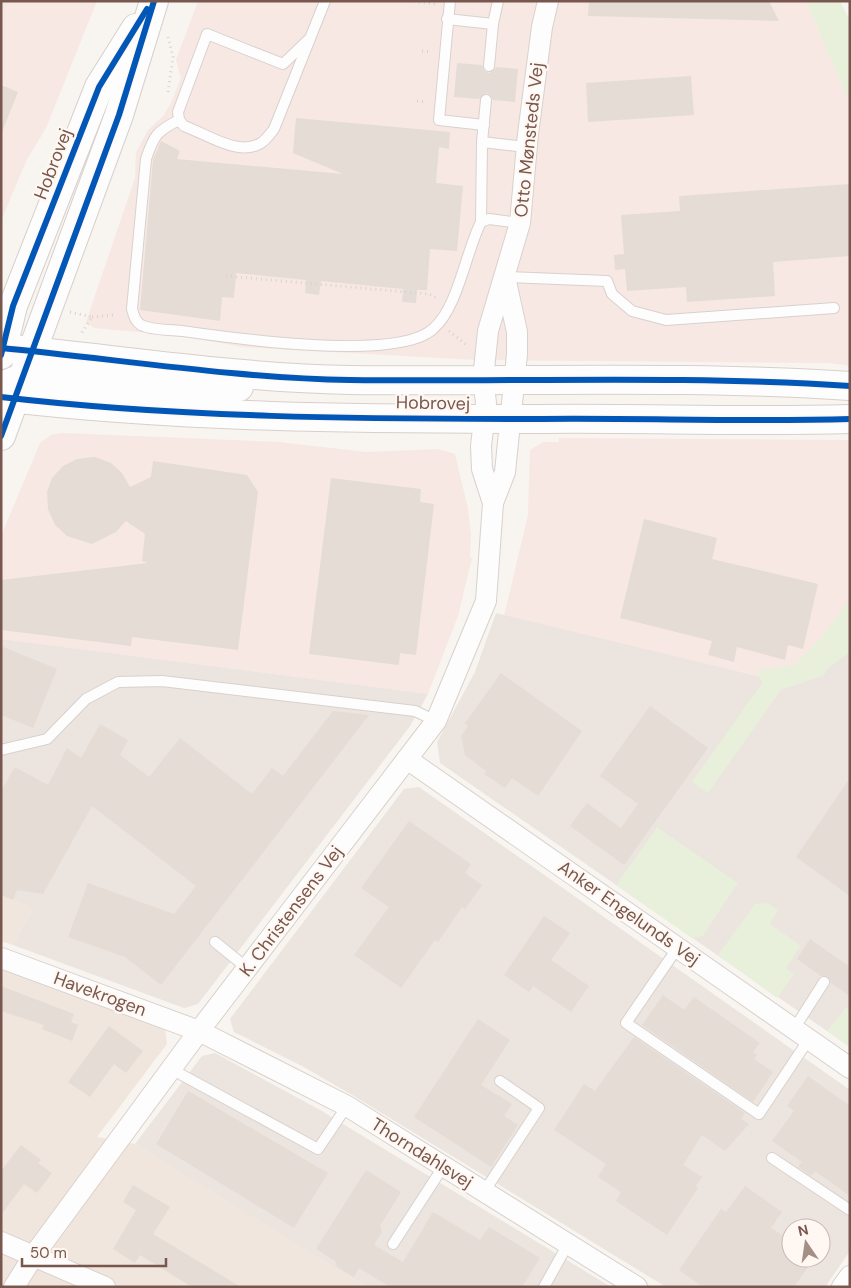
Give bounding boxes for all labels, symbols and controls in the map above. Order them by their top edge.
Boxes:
street label: Otto Mønsteds Vej [509,61,549,219]
street label: Hobrovej [28,125,78,203]
street label: Hobrovej [396,390,470,416]
street label: K. Christensens Vej [234,841,348,981]
street label: Anker Engelunds Vej [553,855,705,971]
street label: Havekrogen [50,966,150,1022]
street label: Thorndahlsvej [367,1112,477,1194]
north arrow [781,1218,831,1268]
text: N [796,1220,810,1240]
scale bar [22,1236,166,1268]
text: 50 m [30,1243,67,1263]

